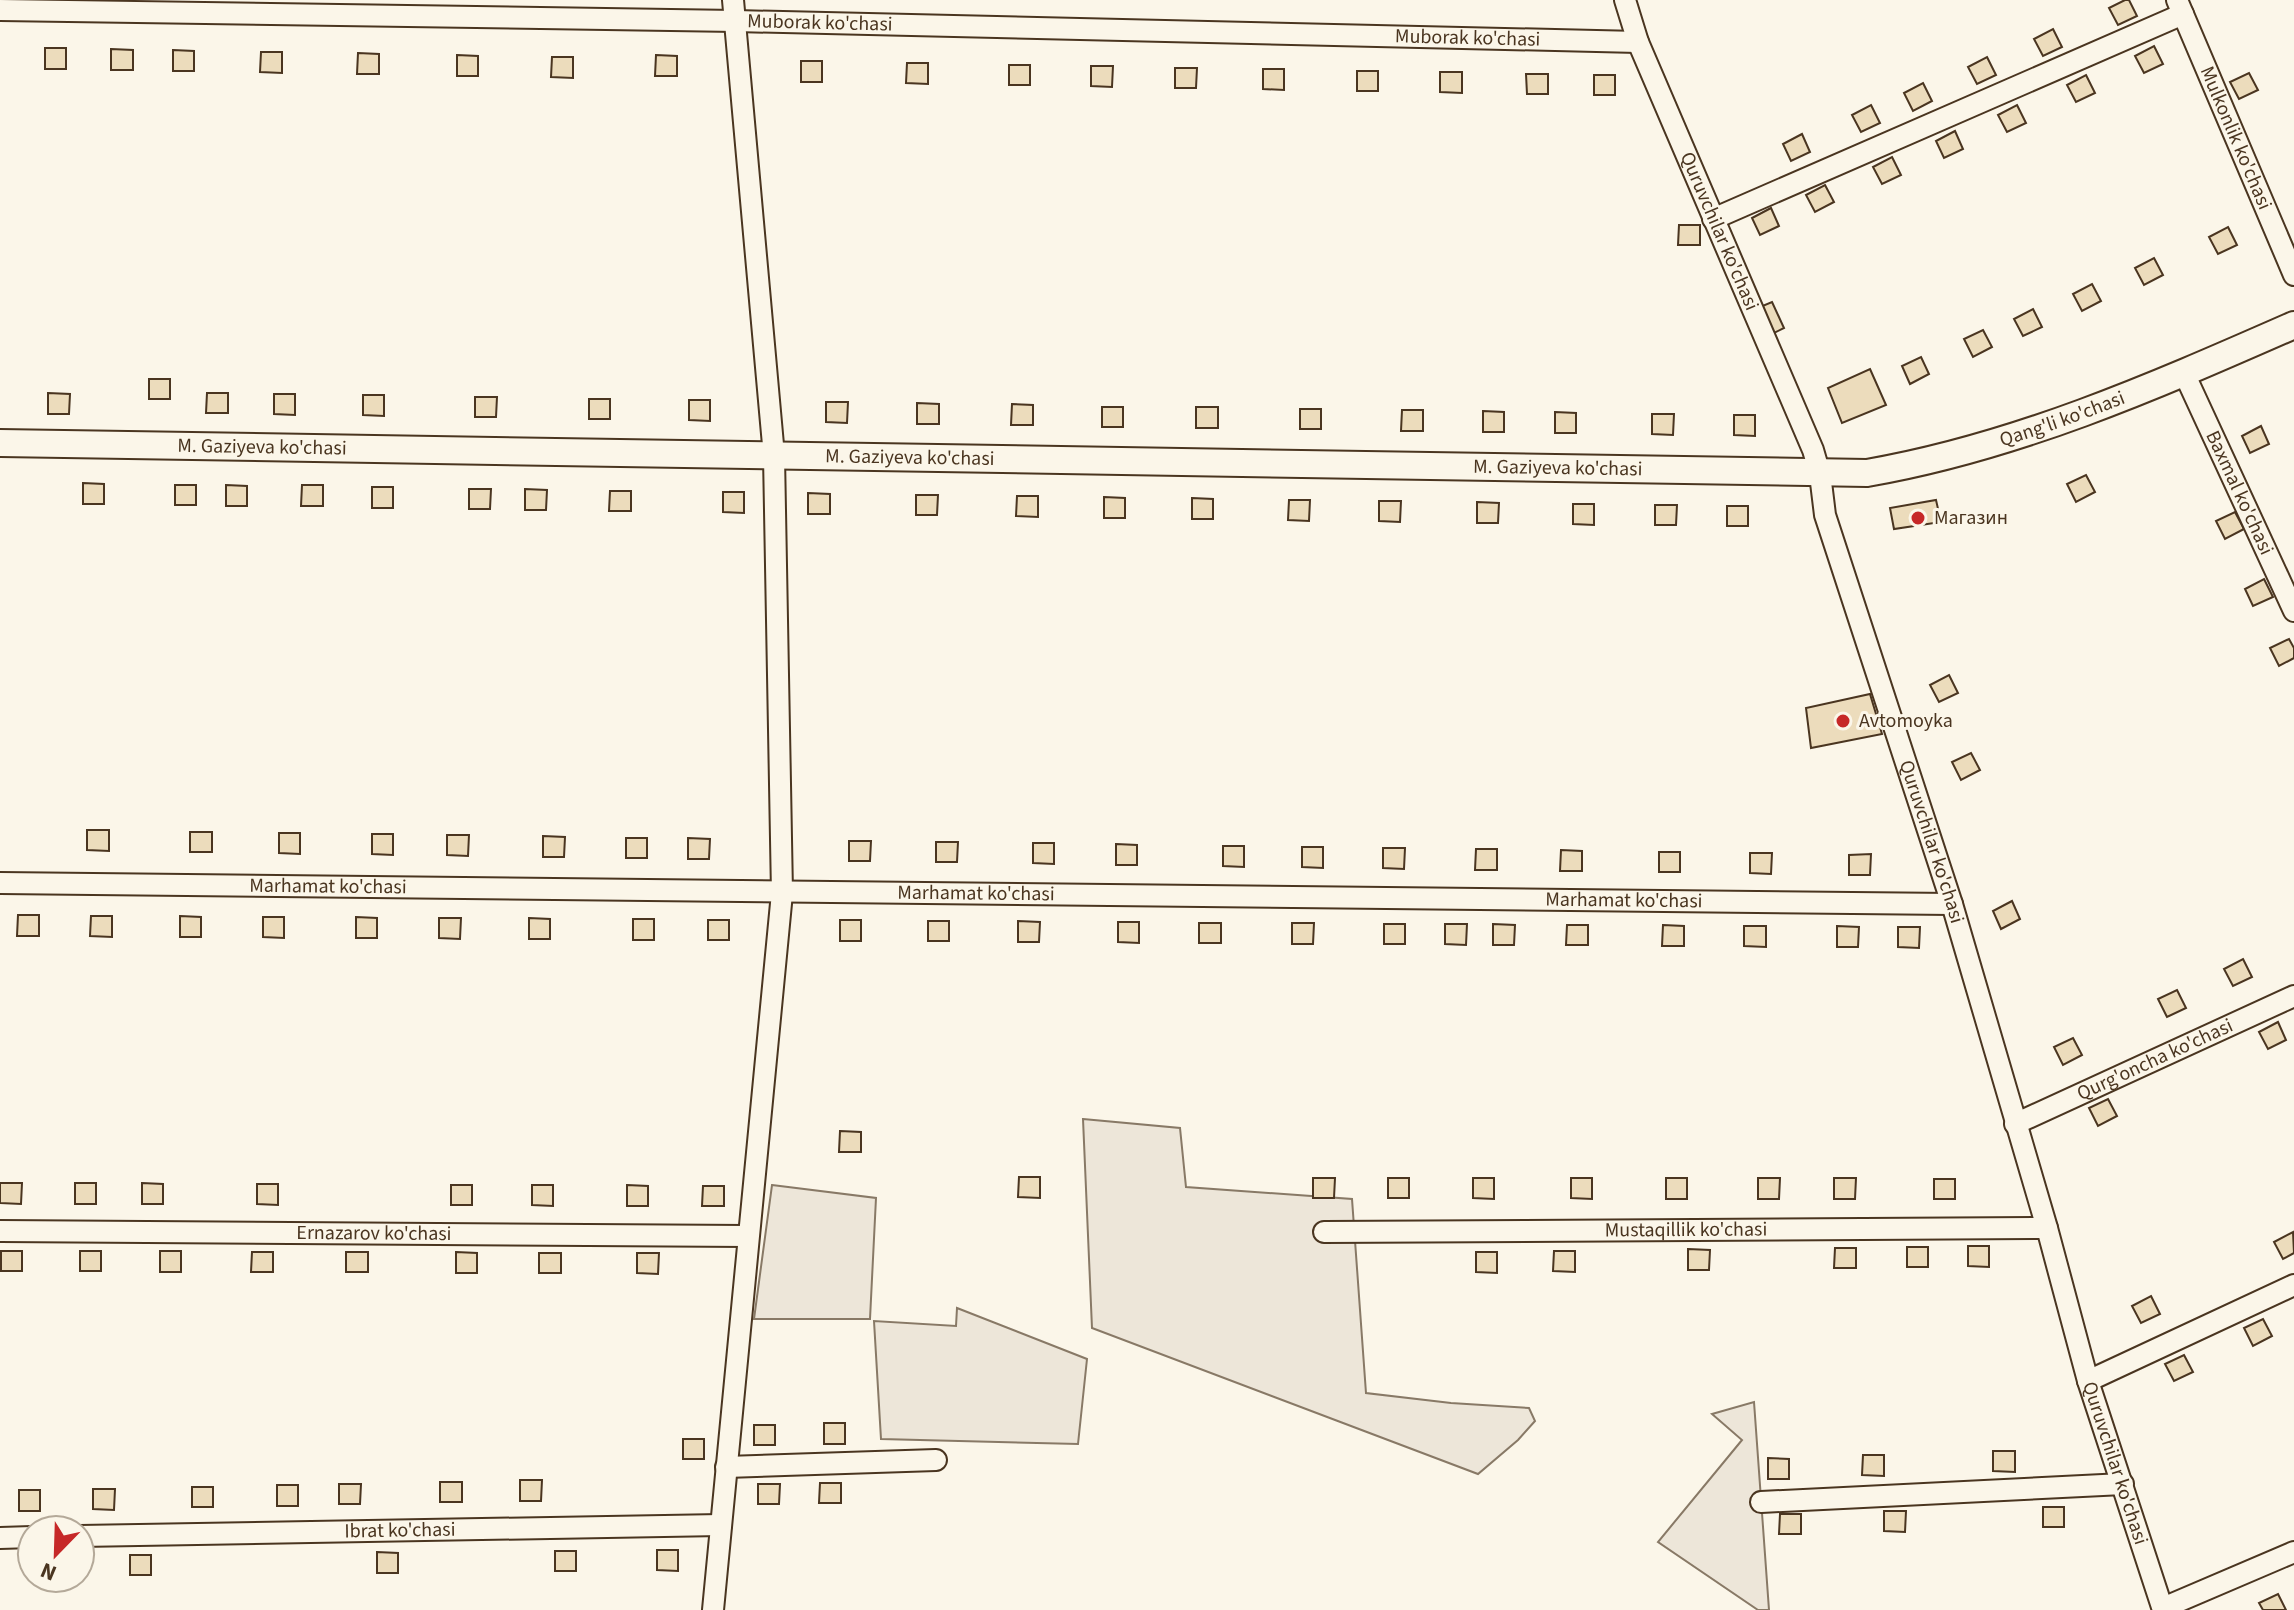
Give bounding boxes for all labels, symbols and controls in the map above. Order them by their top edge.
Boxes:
street label: Muborak ko'chasi [747,7,893,39]
street label: Muborak ko'chasi [1395,22,1541,54]
street label: Mulkonlik ko'chasi [2193,62,2279,214]
street label: Quruvchilar ko'chasi [1673,148,1766,315]
street label: Qang'li ko'chasi [1996,384,2129,454]
street label: Baхmal ko'chasi [2199,426,2280,560]
street label: M. Gaziyeva ko'chasi [177,432,347,463]
street label: M. Gaziyeva ko'chasi [825,442,995,473]
street label: M. Gaziyeva ko'chasi [1473,453,1643,483]
place label: Магазин [1934,504,2008,532]
marker: Магазин [1909,509,1927,527]
place label: Avtomoyka [1859,707,1953,735]
marker: Avtomoyka [1834,712,1852,730]
street label: Quruvchilar ko'chasi [1892,757,1971,927]
street label: Marhamat ko'chasi [249,872,407,901]
street label: Marhamat ko'chasi [897,879,1055,908]
street label: Marhamat ko'chasi [1545,886,1703,915]
street label: Qurg'oncha ko'chasi [2072,1012,2238,1108]
street label: Mustaqillik ko'chasi [1605,1216,1767,1244]
street label: Ernazarov ko'chasi [296,1219,452,1248]
street label: Quruvchilar ko'chasi [2075,1378,2155,1548]
north arrow [16,1514,96,1594]
street label: Ibrat ko'chasi [344,1516,456,1545]
text: N [36,1554,62,1589]

